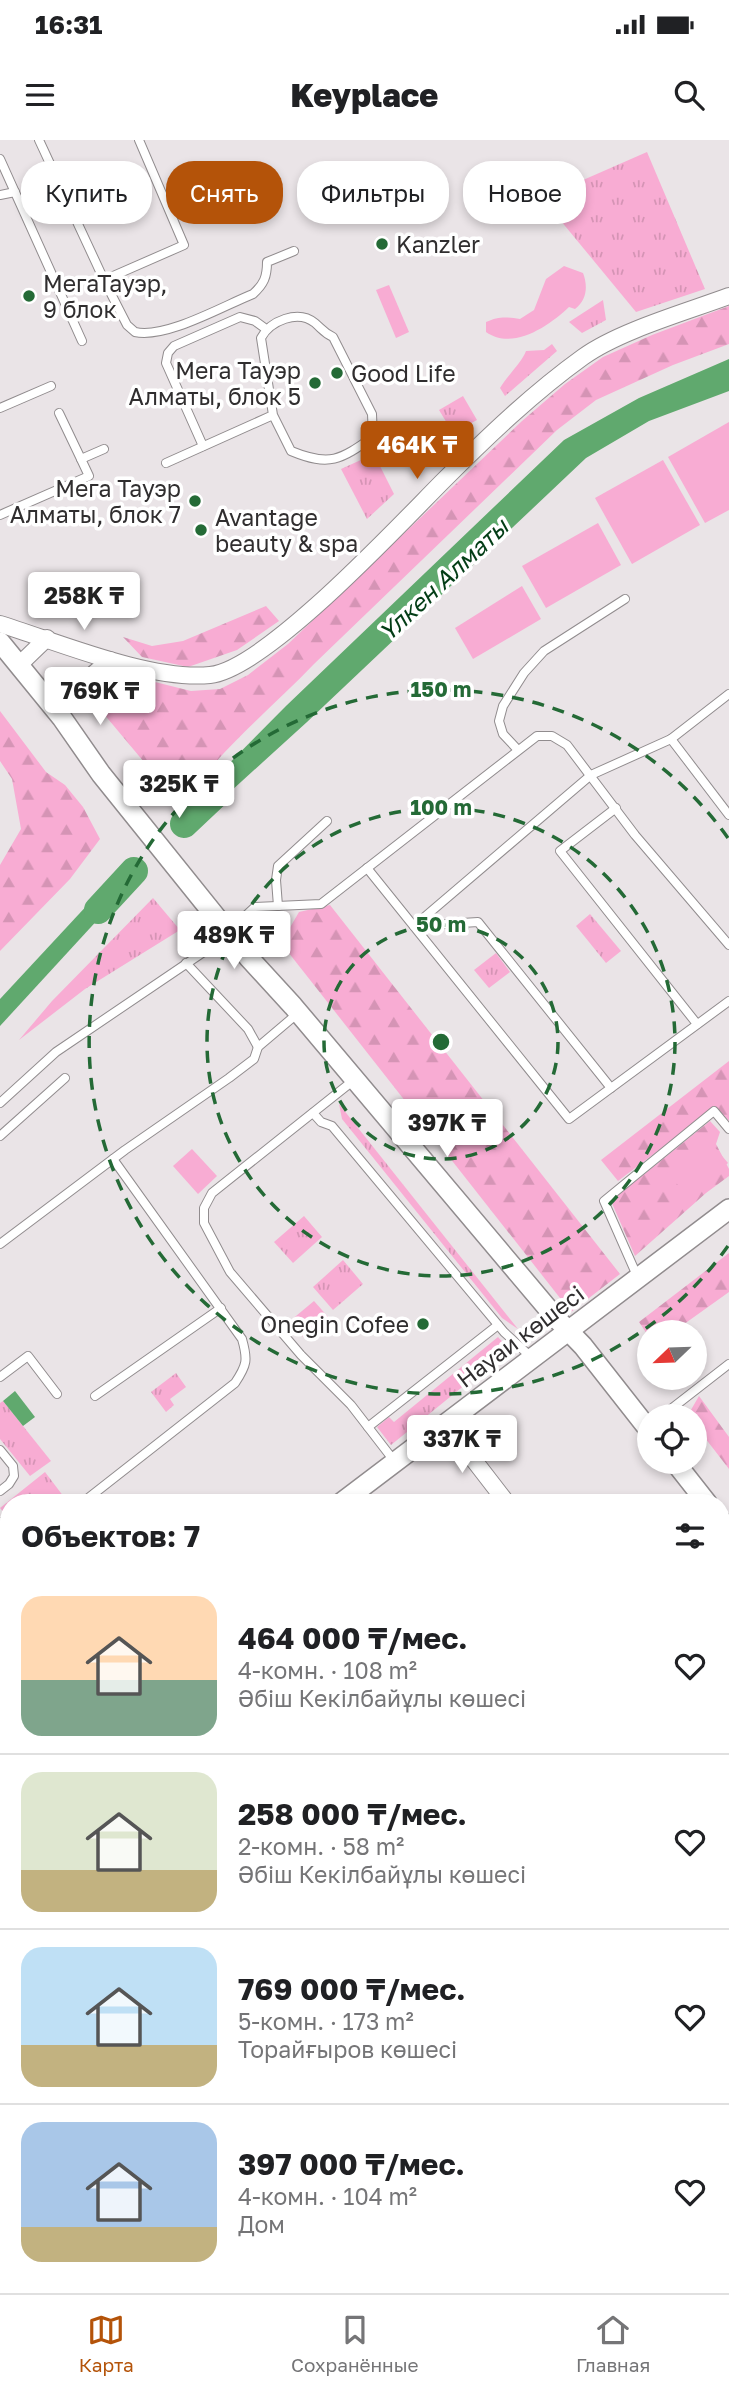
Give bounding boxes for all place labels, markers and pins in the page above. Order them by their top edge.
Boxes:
place label: Kanzler [396,230,480,258]
marker: Kanzler [374,236,390,252]
place label: МегаТауэр, 9 блок [43,269,167,323]
marker: МегаТауэр, 9 блок [21,288,37,304]
place label: Мега Тауэр Алматы, блок 5 [129,356,301,410]
place label: Good Life [351,359,456,387]
marker: Good Life [329,365,345,381]
marker: Мега Тауэр Алматы, блок 5 [307,375,323,391]
pin: 464K ₸ [360,422,474,481]
place label: Мега Тауэр Алматы, блок 7 [10,474,181,528]
marker: Мега Тауэр Алматы, блок 7 [187,493,203,509]
place label: Avantage beauty & spa [215,503,358,557]
marker: Avantage beauty & spa [193,522,209,538]
pin: 258K ₸ [27,573,141,632]
pin: 769K ₸ [43,668,157,727]
pin: 325K ₸ [122,760,236,820]
pin: 489K ₸ [177,912,291,971]
centre of rings [429,1030,453,1054]
pin: 397K ₸ [390,1100,504,1159]
place label: Onegin Cofee [260,1310,409,1338]
marker: Onegin Cofee [415,1316,431,1332]
pin: 337K ₸ [405,1416,519,1475]

